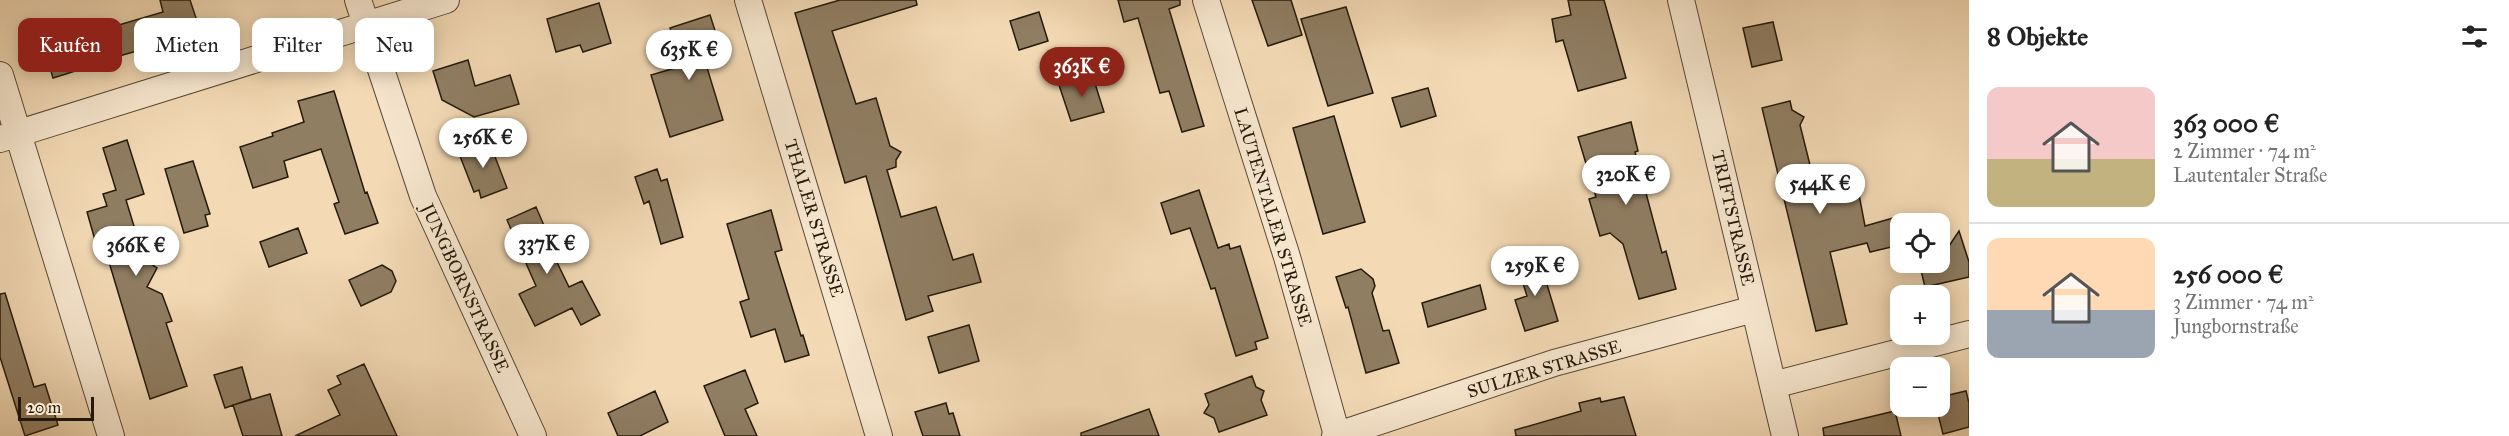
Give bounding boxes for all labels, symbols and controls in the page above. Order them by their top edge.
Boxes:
chip: Kaufen [18,18,122,72]
chip: Mieten [134,18,240,72]
chip: Filter [252,18,343,72]
chip: Neu [355,18,434,72]
text: 8 Objekte [1987,20,2088,52]
icon: filters [2458,20,2491,53]
pin: 635K € [640,30,738,81]
text: 635K € [660,37,718,61]
pin: 363K € [1033,47,1131,98]
text: 363K € [1054,54,1110,78]
street label: LAUTENTALER STRASSE [1229,105,1317,329]
text: 363 000 € [2173,107,2280,139]
icon: home [2035,111,2107,183]
pin: 256K € [434,118,532,169]
text: 256K € [453,125,513,149]
street label: THALER STRASSE [780,136,849,300]
text: 2 Zimmer · 74 m² [2173,139,2316,163]
street label: TRIFTSTRASSE [1707,148,1759,288]
pin: 320K € [1577,155,1675,206]
text: 320K € [1596,162,1656,186]
text: Lautentaler Straße [2173,163,2327,187]
pin: 544K € [1771,164,1869,215]
text: 544K € [1789,171,1851,195]
street label: JUNGBORNSTRASSE [414,198,514,377]
map controls [1890,213,1950,417]
button: locate [1890,213,1950,273]
pin: 337K € [498,224,596,275]
pin: 366K € [87,226,185,277]
text: 337K € [518,231,576,255]
text: 366K € [106,233,166,257]
pin: 259K € [1486,246,1584,297]
text: 259K € [1505,253,1565,277]
text: 256 000 € [2173,258,2283,290]
icon: home [2035,262,2107,334]
button: + [1890,285,1950,345]
text: 3 Zimmer · 74 m² [2173,290,2314,314]
text: Jungbornstraße [2173,314,2299,338]
street label: SULZER STRASSE [1464,335,1624,403]
button: − [1890,357,1950,417]
scale bar [18,394,94,422]
text: 20 m [27,398,61,417]

